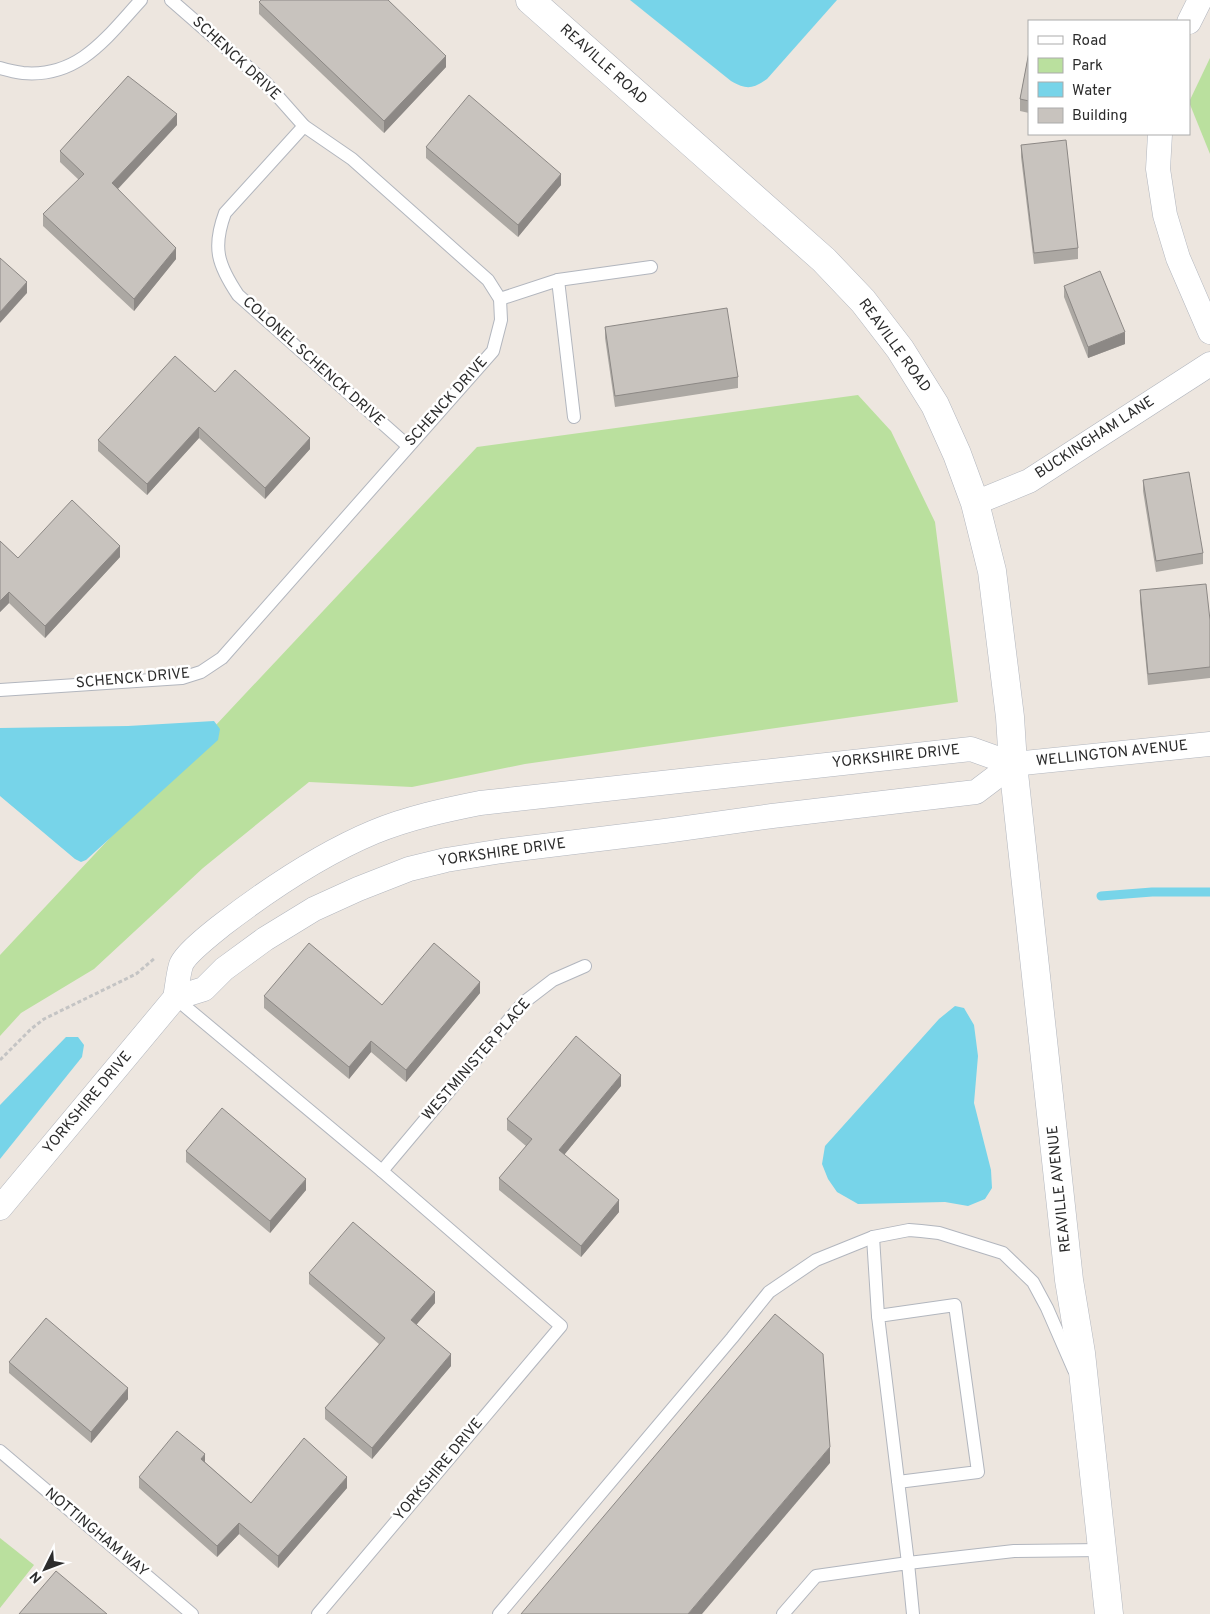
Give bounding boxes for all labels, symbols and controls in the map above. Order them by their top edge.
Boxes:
street label: SCHENCK DRIVE [188,13,284,105]
legend [1028,20,1190,135]
street label: REAVILLE ROAD [555,21,651,109]
text: Road [1072,32,1107,51]
text: Park [1072,57,1103,76]
text: Water [1072,82,1112,101]
text: Building [1072,107,1127,126]
street label: COLONEL SCHENCK DRIVE [238,293,388,431]
street label: REAVILLE ROAD [854,295,934,397]
street label: SCHENCK DRIVE [402,353,492,451]
street label: BUCKINGHAM LANE [1032,392,1158,484]
street label: SCHENCK DRIVE [75,665,191,693]
street label: WELLINGTON AVENUE [1035,737,1189,771]
street label: YORKSHIRE DRIVE [831,741,961,773]
street label: YORKSHIRE DRIVE [437,835,567,871]
street label: WESTMINISTER PLACE [419,995,535,1125]
street label: YORKSHIRE DRIVE [39,1048,137,1158]
street label: REAVILLE AVENUE [1044,1125,1076,1253]
street label: YORKSHIRE DRIVE [390,1415,488,1525]
street label: NOTTINGHAM WAY [40,1484,152,1582]
north arrow [20,1544,70,1594]
text: N [27,1567,46,1586]

